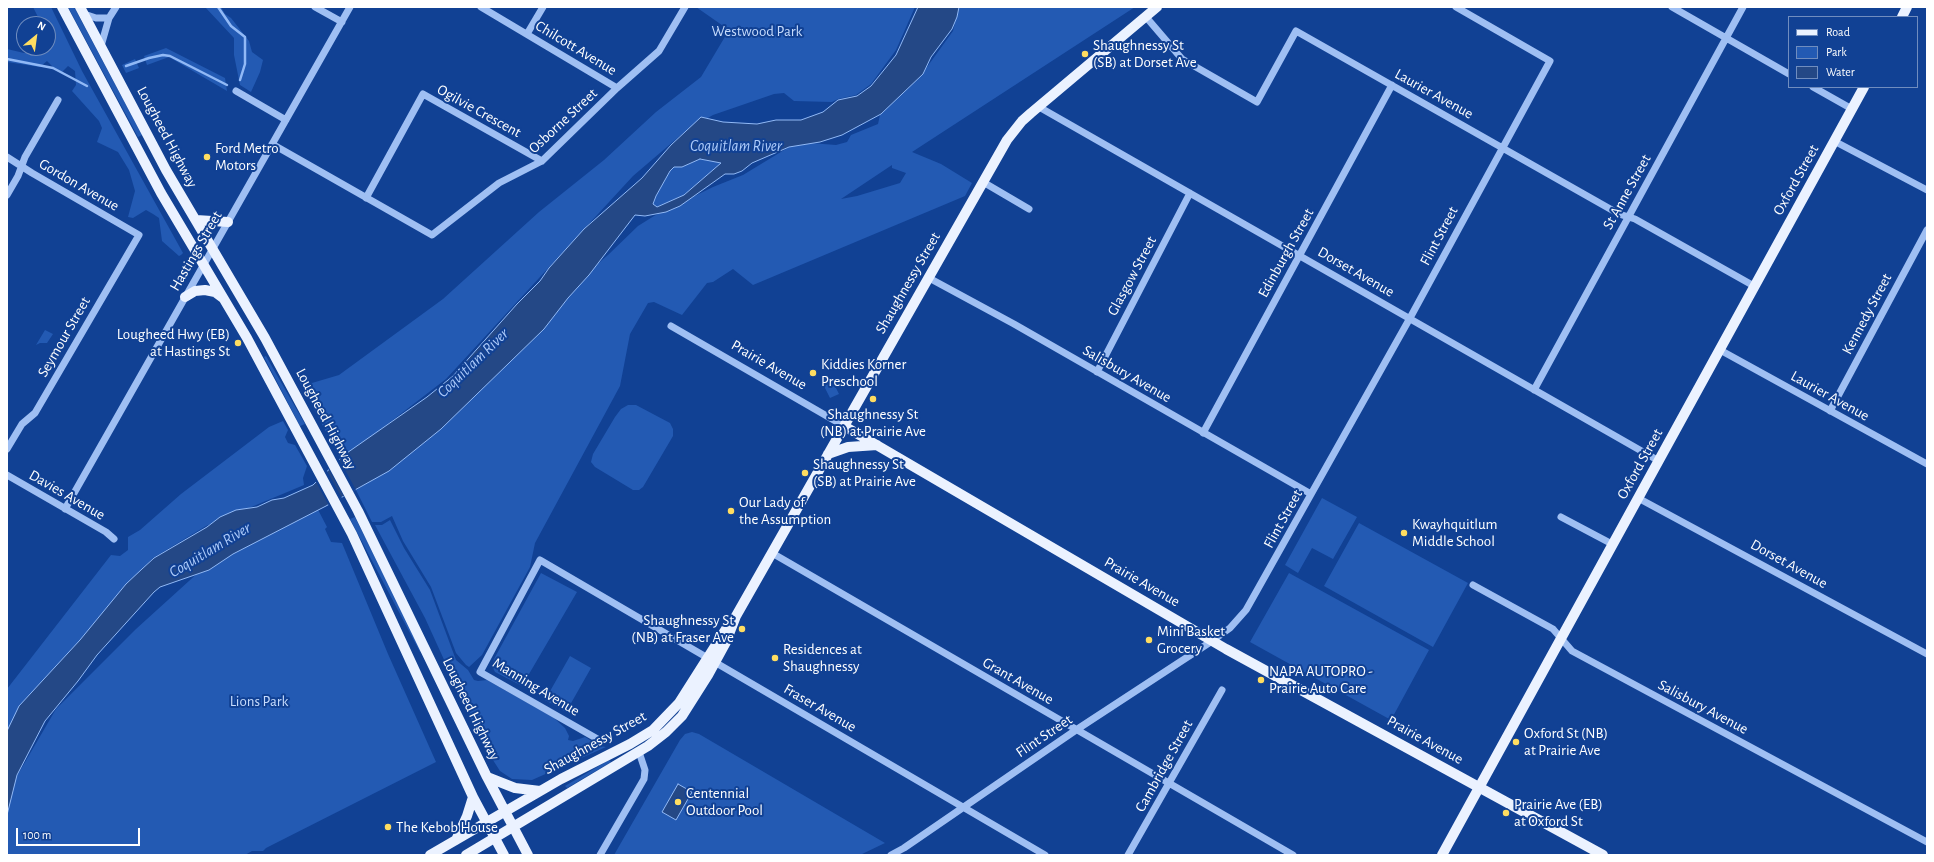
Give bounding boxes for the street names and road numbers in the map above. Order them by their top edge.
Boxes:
street label: Chilcott Avenue [532,17,620,79]
street label: Laurier Avenue [1392,65,1476,123]
street label: Ogilvie Crescent [434,80,524,142]
street label: Lougheed Highway [133,83,201,191]
street label: Osborne Street [525,85,601,157]
street label: Oxford Street [1769,142,1823,218]
street label: St Anne Street [1599,151,1655,233]
street label: Gordon Avenue [36,155,122,215]
street label: Flint Street [1416,203,1462,269]
street label: Edinburgh Street [1254,205,1318,301]
street label: Hastings Street [166,208,226,294]
street label: Shaughnessy Street [872,229,944,337]
street label: Glasgow Street [1104,233,1160,319]
street label: Dorset Avenue [1315,243,1397,301]
street label: Kennedy Street [1838,270,1896,358]
street label: Seymour Street [34,294,94,380]
street label: Prairie Avenue [728,336,810,394]
street label: Salisbury Avenue [1079,341,1175,407]
street label: Lougheed Highway [292,365,360,473]
street label: Laurier Avenue [1788,367,1872,425]
street label: Oxford Street [1613,426,1667,502]
street label: Davies Avenue [26,466,108,524]
street label: Flint Street [1260,487,1306,551]
street label: Dorset Avenue [1747,535,1831,593]
street label: Prairie Avenue [1101,553,1183,611]
street label: Grant Avenue [979,653,1057,709]
street label: Manning Avenue [489,654,583,720]
street label: Lougheed Highway [438,655,504,763]
street label: Salisbury Avenue [1655,676,1751,738]
street label: Fraser Avenue [780,680,860,736]
street label: Shaughnessy Street [541,707,649,779]
street label: Flint Street [1012,711,1076,761]
street label: Prairie Avenue [1384,712,1466,768]
street label: Cambridge Street [1131,717,1197,815]

